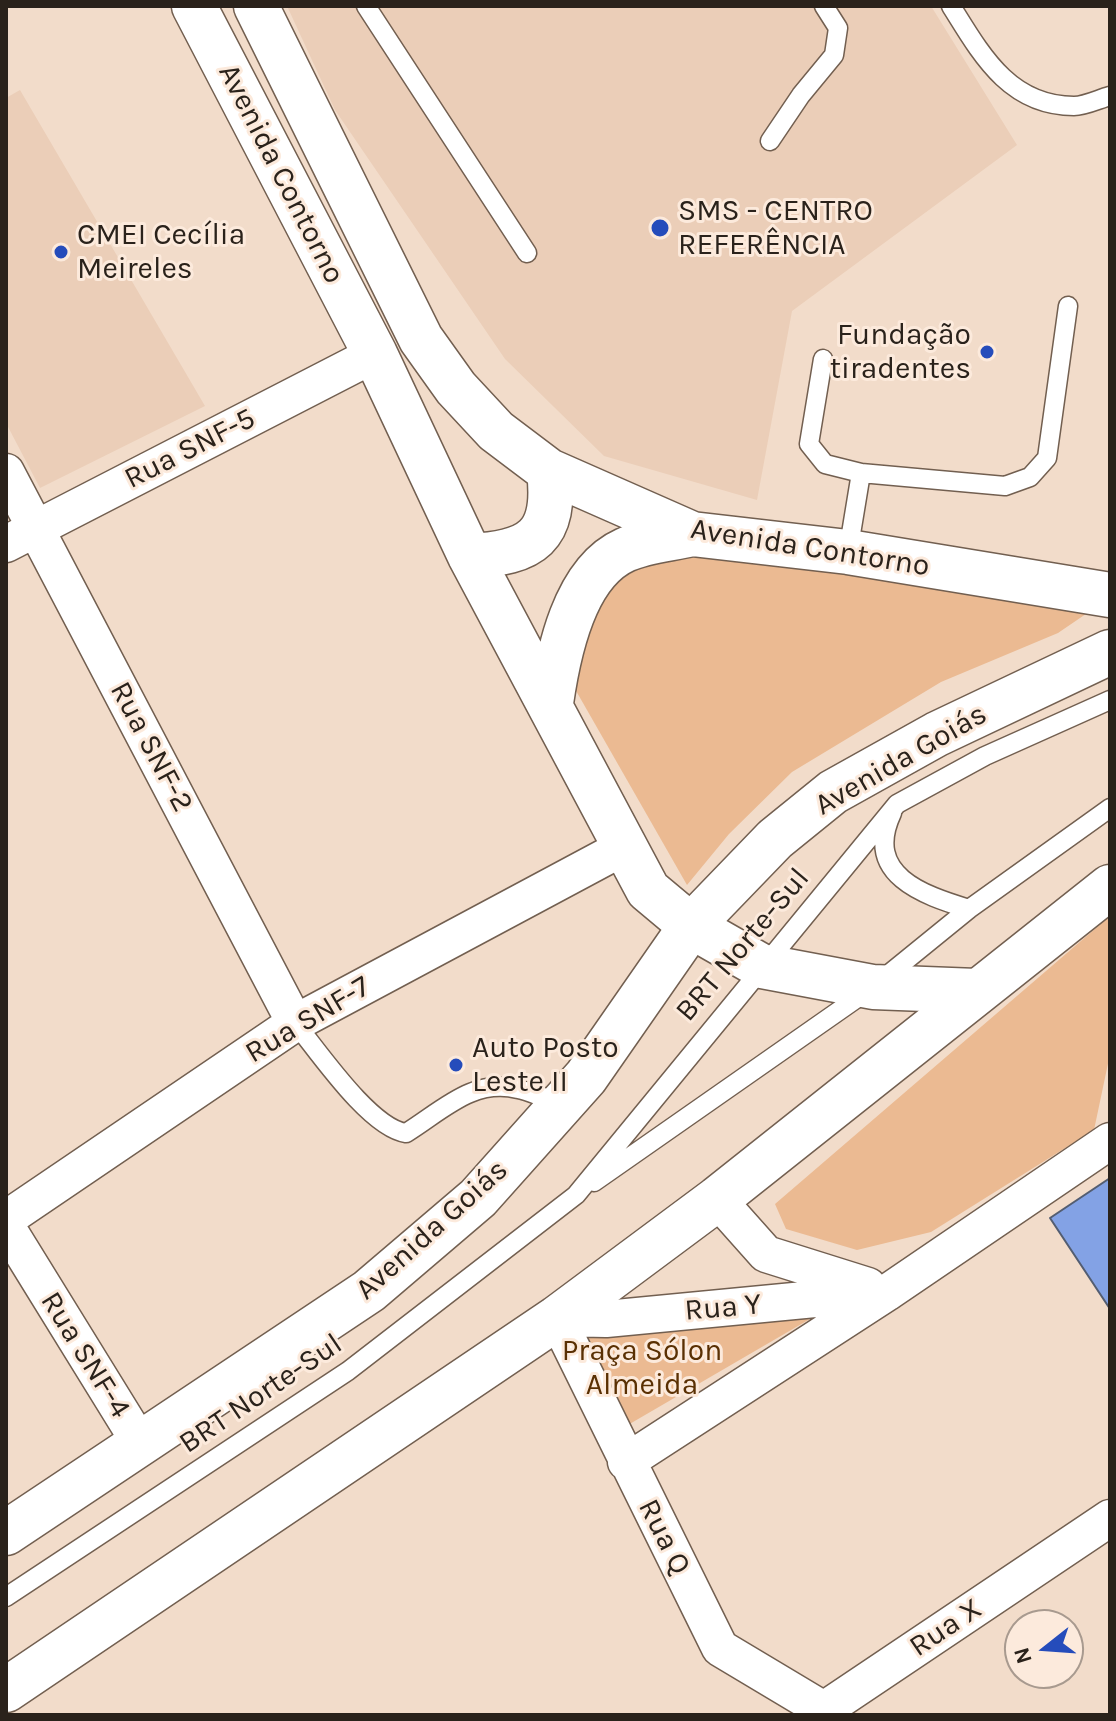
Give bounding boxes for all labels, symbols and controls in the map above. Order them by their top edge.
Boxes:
street label: Avenida Contorno [210,58,352,290]
place label: SMS - CENTRO REFERÊNCIA [678,193,873,264]
place label: CMEI Cecília Meireles [77,217,245,288]
marker: SMS - CENTRO REFERÊNCIA [649,217,671,239]
marker: CMEI Cecília Meireles [52,243,70,261]
place label: Fundação tiradentes [830,317,971,388]
marker: Fundação tiradentes [978,343,996,361]
street label: Rua SNF-5 [119,401,261,497]
street label: Avenida Contorno [688,511,932,585]
street label: Rua SNF-2 [102,676,200,818]
street label: Avenida Goiás [809,696,993,824]
street label: BRT Norte-Sul [669,861,817,1029]
street label: Rua SNF-7 [239,969,377,1071]
place label: Auto Posto Leste II [472,1030,619,1100]
marker: Auto Posto Leste II [447,1056,465,1074]
street label: Avenida Goiás [348,1152,516,1308]
street label: Rua SNF-4 [32,1285,138,1425]
street label: Rua Y [683,1287,763,1329]
street label: BRT Norte-Sul [173,1326,349,1462]
park label: Praça Sólon Almeida [562,1333,722,1404]
street label: Rua Q [630,1493,698,1581]
street label: Rua X [903,1591,989,1665]
north arrow [1004,1609,1084,1689]
text: N [1008,1644,1038,1667]

